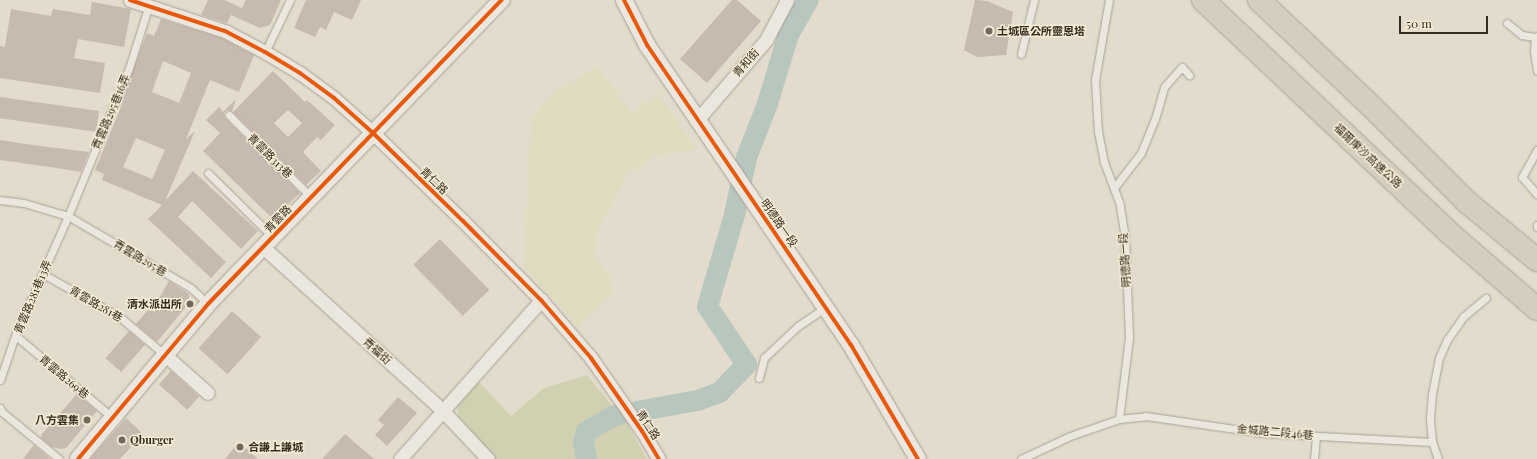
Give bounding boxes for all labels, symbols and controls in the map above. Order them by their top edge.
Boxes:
scale bar [1401,8,1490,34]
text: 50 m [1406,15,1432,31]
place label: 土城區公所靈恩塔 [997,24,1085,38]
marker: 土城區公所靈恩塔 [984,26,994,36]
street label: 青和街 [730,46,762,80]
street label: 青雲路295巷16弄 [89,73,133,151]
street label: 福爾摩沙高速公路 [1331,121,1405,191]
street label: 青雲路313巷 [245,131,295,181]
street label: 青仁路 [418,165,450,197]
street label: 明德路一段 [758,197,800,249]
street label: 青雲路 [262,203,294,235]
street label: 明德路一段 [1116,232,1134,288]
street label: 青雲路295巷 [111,237,169,279]
street label: 青雲路281巷13弄 [12,258,54,336]
street label: 青雲路281巷 [67,284,125,324]
place label: 清水派出所 [127,297,182,311]
marker: 清水派出所 [185,299,195,309]
street label: 青福街 [360,335,394,367]
street label: 青雲路269巷 [37,352,91,402]
street label: 青仁路 [633,408,663,442]
place label: 八方雲集 [35,413,79,427]
marker: 八方雲集 [82,415,92,425]
street label: 金城路二段46巷 [1236,422,1314,442]
place label: Qburger [130,433,173,447]
marker: Qburger [117,435,127,445]
place label: 合謙上謙城 [248,440,303,454]
marker: 合謙上謙城 [235,442,245,452]

